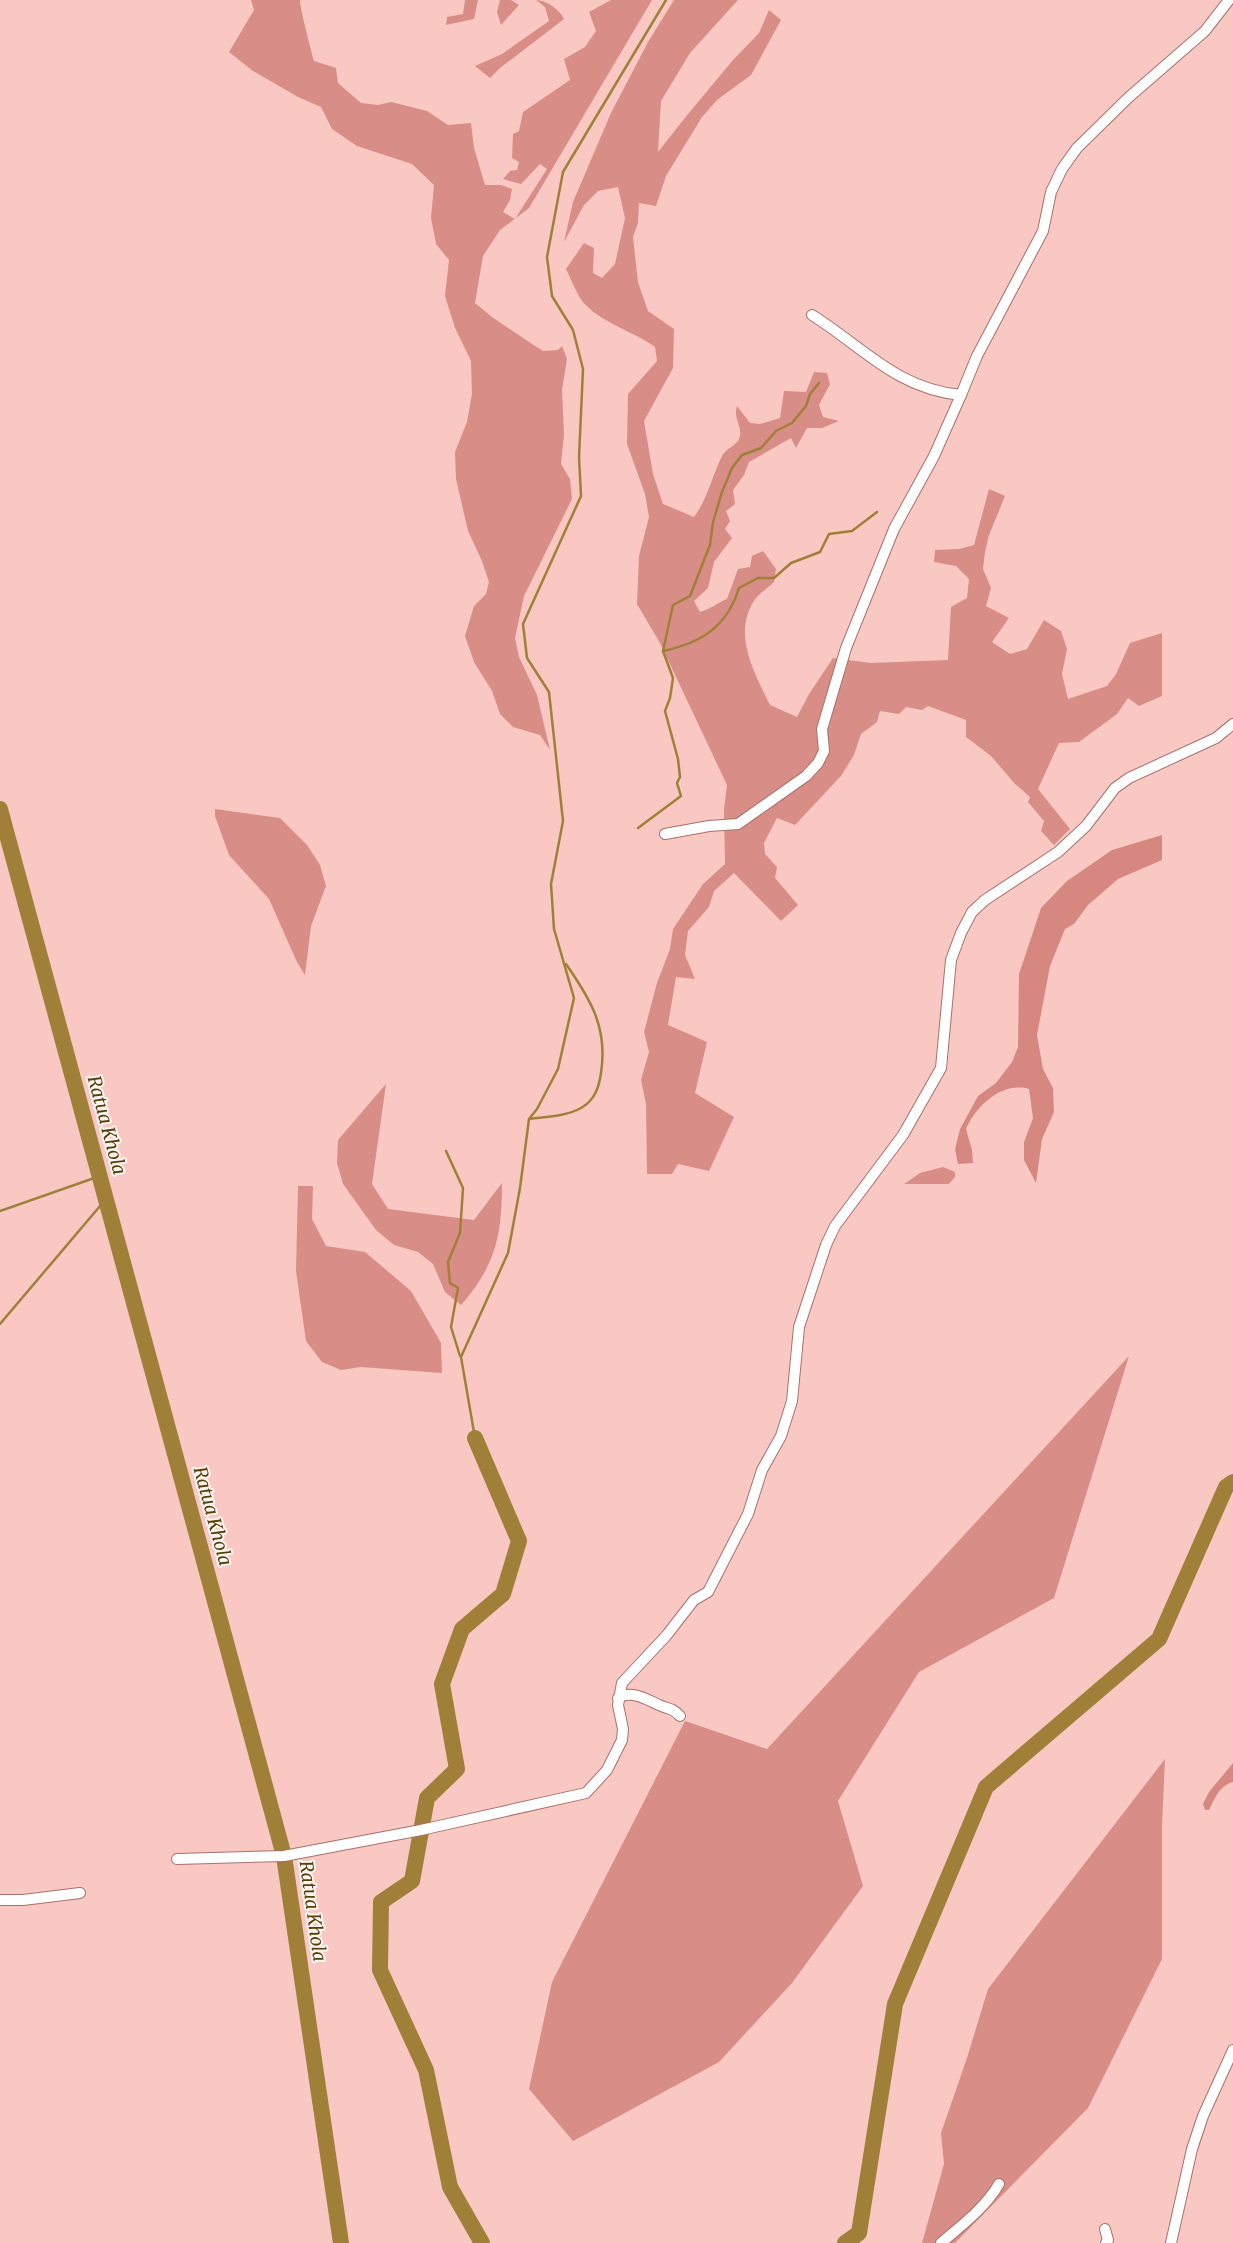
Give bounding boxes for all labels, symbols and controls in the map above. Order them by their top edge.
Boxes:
water label: Ratua Khola [83,1073,131,1177]
water label: Ratua Khola [189,1464,237,1568]
water label: Ratua Khola [295,1859,331,1963]

